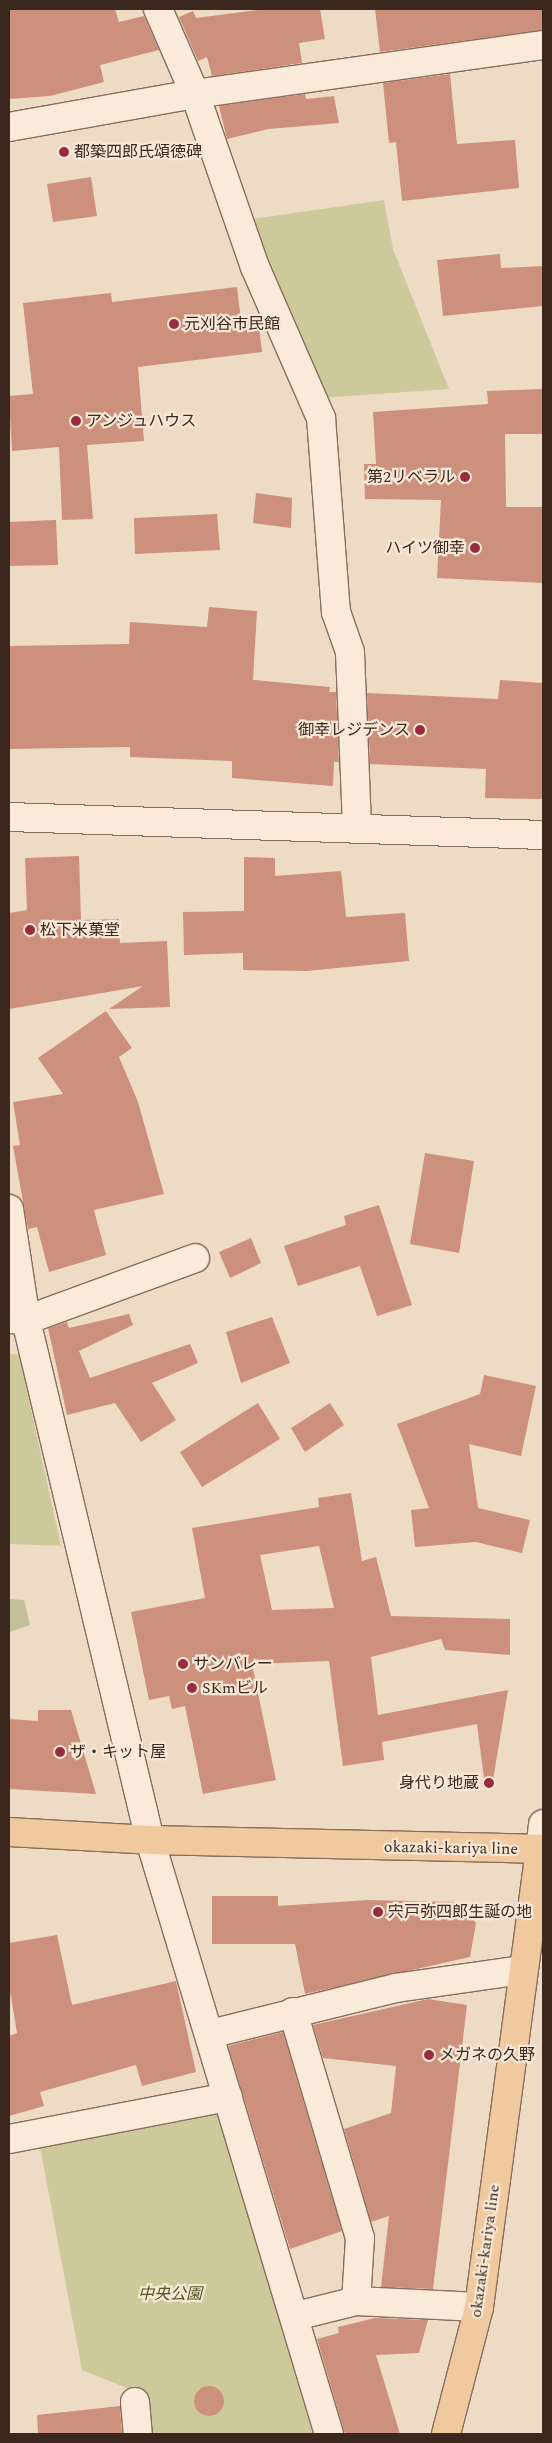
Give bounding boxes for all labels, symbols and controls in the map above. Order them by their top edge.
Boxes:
place label: 都築四郎氏頌徳碑 [74,142,202,162]
marker: 都築四郎氏頌徳碑 [58,146,70,158]
place label: 元刈谷市民館 [184,314,280,334]
marker: 元刈谷市民館 [168,318,180,330]
place label: アンジュハウス [86,411,198,431]
marker: アンジュハウス [70,415,82,427]
place label: 第2リベラル [367,467,455,487]
marker: 第2リベラル [459,471,471,483]
place label: ハイツ御幸 [385,538,465,558]
marker: ハイツ御幸 [469,542,481,554]
place label: 御幸レジデンス [298,720,410,740]
marker: 御幸レジデンス [414,724,426,736]
place label: 松下米菓堂 [40,920,120,940]
marker: 松下米菓堂 [24,924,36,936]
place label: サンバレー [193,1654,273,1674]
marker: サンバレー [177,1658,189,1670]
place label: SKmビル [202,1678,268,1698]
marker: SKmビル [186,1682,198,1694]
place label: ザ・キット屋 [70,1742,166,1762]
marker: ザ・キット屋 [54,1746,66,1758]
place label: 身代り地蔵 [399,1773,479,1793]
marker: 身代り地蔵 [483,1777,495,1789]
street label: okazaki-kariya line [384,1837,518,1859]
place label: 宍戸弥四郎生誕の地 [388,1902,532,1922]
marker: 宍戸弥四郎生誕の地 [372,1906,384,1918]
place label: メガネの久野 [439,2045,535,2065]
marker: メガネの久野 [423,2049,435,2061]
street label: okazaki-kariya line [466,2183,504,2319]
park label: 中央公園 [138,2284,202,2304]

